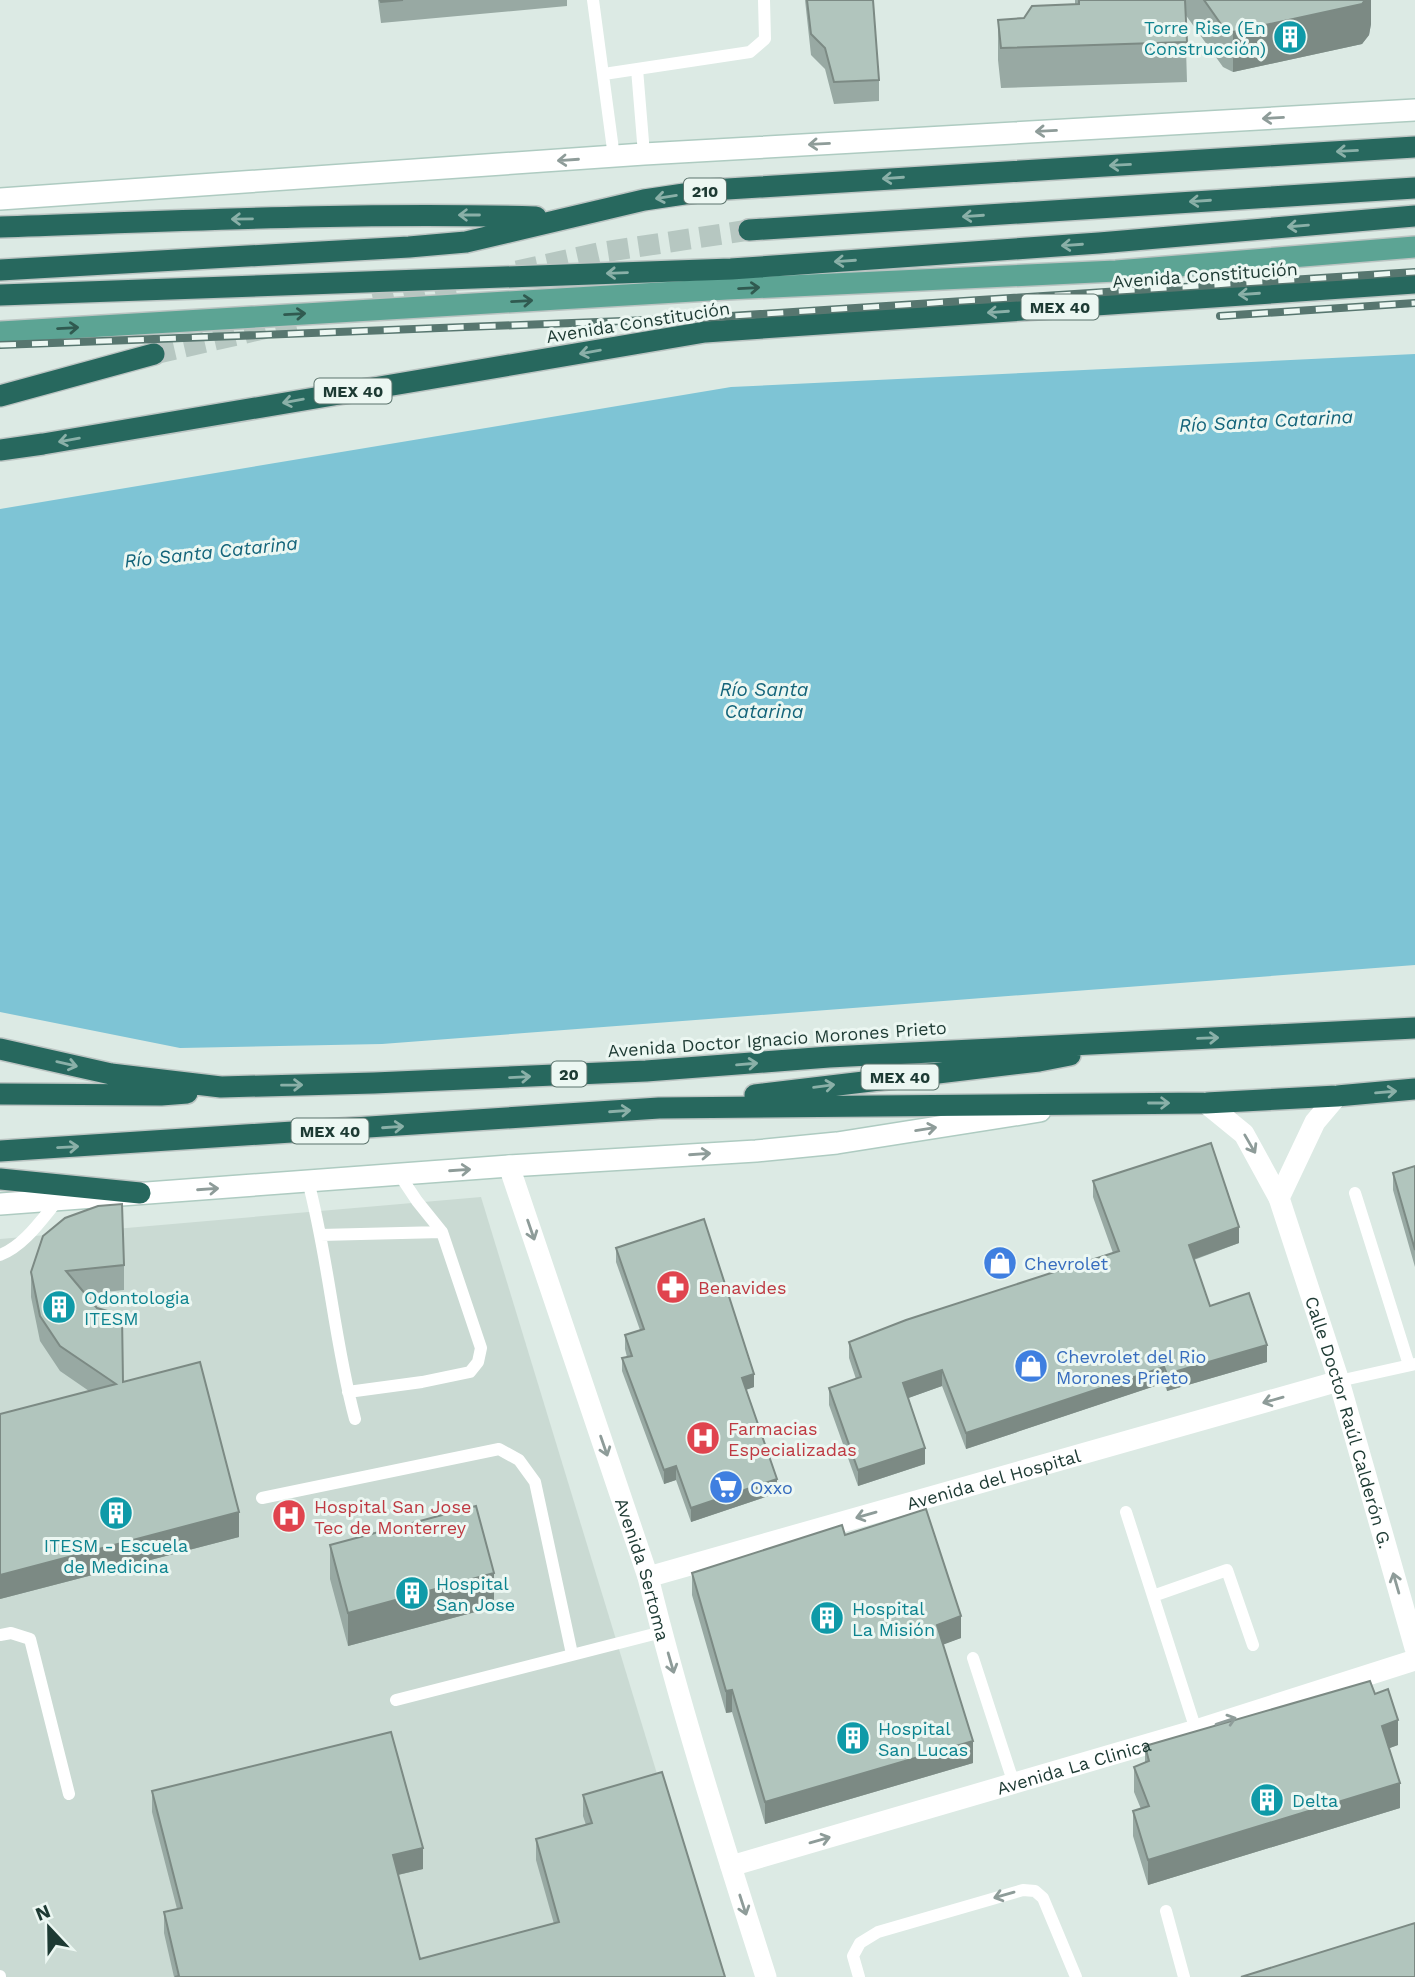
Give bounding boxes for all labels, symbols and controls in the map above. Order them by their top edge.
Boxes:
place label: Torre Rise (En Construcción) [1144,17,1266,59]
building icon: Torre Rise (En Construcción) [1271,18,1309,56]
one-way arrow [1263,112,1285,125]
one-way arrow [1036,125,1058,138]
one-way arrow [808,138,831,151]
one-way arrow [1336,145,1359,158]
one-way arrow [557,154,580,167]
one-way arrow [1109,158,1132,171]
one-way arrow [882,172,904,185]
road number: 210 [684,178,726,204]
one-way arrow [655,190,678,203]
one-way arrow [1189,195,1212,208]
one-way arrow [458,208,481,222]
one-way arrow [962,210,985,223]
one-way arrow [231,213,254,226]
one-way arrow [1287,220,1310,233]
one-way arrow [1060,239,1083,252]
one-way arrow [833,255,856,268]
street label: Avenida Constitución [1112,258,1298,292]
one-way arrow [606,267,629,280]
one-way arrow [738,281,761,294]
one-way arrow [1238,288,1261,301]
one-way arrow [511,294,533,307]
road number: MEX 40 [1021,294,1098,320]
street label: Avenida Constitución [545,297,731,347]
one-way arrow [987,306,1010,319]
one-way arrow [283,308,306,321]
one-way arrow [56,321,79,334]
one-way arrow [579,346,602,359]
road number: MEX 40 [314,378,392,404]
one-way arrow [282,395,305,409]
water label: Río Santa Catarina [1178,405,1354,437]
one-way arrow [58,434,81,447]
water label: Río Santa Catarina [123,531,299,573]
water label: Río Santa Catarina [719,678,809,723]
street label: Avenida Doctor Ignacio Morones Prieto [607,1017,947,1061]
one-way arrow [1197,1031,1220,1044]
one-way arrow [735,1057,757,1070]
one-way arrow [55,1058,78,1072]
road number: 20 [552,1062,586,1086]
road number: MEX 40 [862,1064,939,1090]
one-way arrow [508,1070,531,1083]
one-way arrow [280,1079,303,1092]
one-way arrow [812,1080,835,1093]
one-way arrow [1374,1085,1397,1098]
one-way arrow [1147,1096,1170,1110]
one-way arrow [608,1104,631,1117]
road number: MEX 40 [292,1119,368,1144]
one-way arrow [381,1120,404,1133]
one-way arrow [914,1122,937,1135]
one-way arrow [1243,1134,1257,1154]
one-way arrow [56,1140,79,1153]
one-way arrow [688,1147,711,1160]
one-way arrow [448,1163,471,1176]
one-way arrow [197,1182,220,1195]
one-way arrow [526,1219,538,1241]
shop icon: Chevrolet [981,1244,1019,1282]
place label: Chevrolet [1024,1253,1108,1274]
pharmacy icon: Benavides [654,1268,692,1306]
place label: Benavides [698,1277,786,1298]
place label: Odontologia ITESM [84,1287,190,1329]
building icon: Odontologia ITESM [40,1288,78,1326]
street label: Calle Doctor Raúl Calderón G. [1301,1293,1397,1551]
place label: Chevrolet del Rio Morones Prieto [1056,1346,1206,1388]
shop icon: Chevrolet del Rio Morones Prieto [1012,1347,1050,1385]
one-way arrow [1262,1394,1284,1407]
place label: Farmacias Especializadas [728,1418,857,1460]
hospital icon: Farmacias Especializadas [684,1419,722,1457]
one-way arrow [598,1435,611,1457]
street label: Avenida del Hospital [904,1444,1083,1514]
supermarket icon: Oxxo [707,1468,745,1506]
place label: Oxxo [750,1477,793,1498]
building icon: ITESM - Escuela de Medicina [97,1494,135,1532]
street label: Avenida Sertoma [611,1495,674,1643]
place label: Hospital San Jose Tec de Monterrey [314,1496,471,1538]
hospital icon: Hospital San Jose Tec de Monterrey [270,1497,308,1535]
one-way arrow [855,1510,877,1523]
place label: ITESM - Escuela de Medicina [44,1535,188,1577]
one-way arrow [1389,1572,1402,1594]
place label: Hospital San Jose [436,1573,515,1615]
building icon: Hospital San Jose [393,1574,431,1612]
place label: Hospital La Misión [852,1598,935,1640]
building icon: Hospital La Misión [808,1599,846,1637]
one-way arrow [665,1652,678,1674]
one-way arrow [1215,1713,1237,1726]
place label: Hospital San Lucas [878,1718,968,1760]
building icon: Hospital San Lucas [834,1719,872,1757]
street label: Avenida La Clinica [994,1733,1153,1798]
building icon: Delta [1248,1781,1286,1819]
place label: Delta [1292,1790,1338,1811]
one-way arrow [808,1833,830,1846]
one-way arrow [994,1890,1016,1903]
north arrow [14,1893,84,1963]
one-way arrow [738,1893,750,1915]
text: N [32,1899,54,1926]

